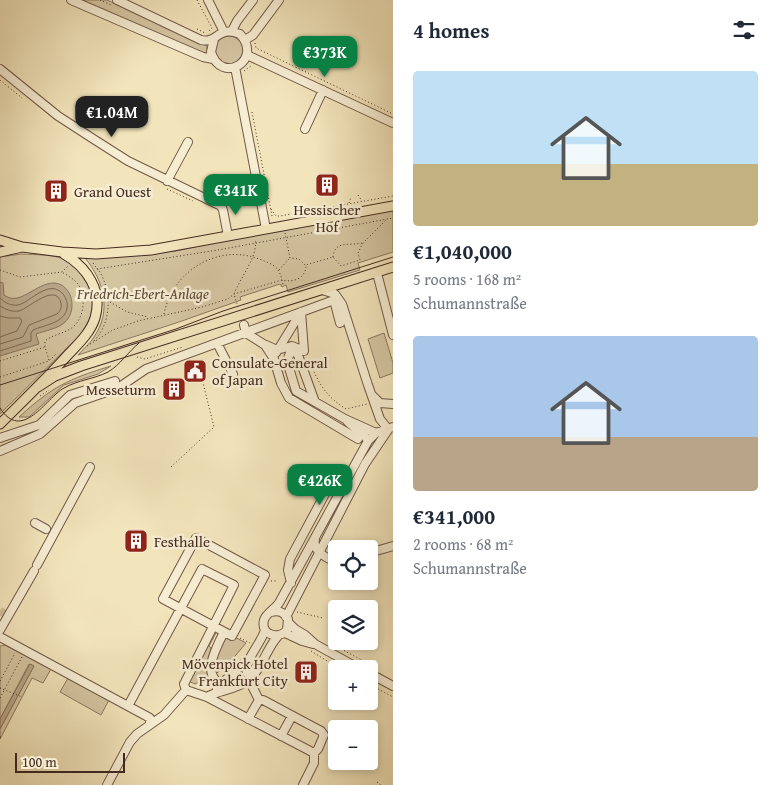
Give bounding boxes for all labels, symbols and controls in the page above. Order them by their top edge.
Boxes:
text: 4 homes [413,15,489,46]
icon: filters [730,16,758,44]
pin: €373K [290,36,360,78]
text: €373K [303,40,347,64]
pin: €1.04M [71,96,153,138]
text: €1.04M [86,100,138,124]
icon: home [541,103,631,193]
building icon: Hessischer Hof [314,172,340,198]
pin: €341K [201,174,271,216]
building icon: Grand Ouest [43,178,69,204]
text: €341K [214,178,258,202]
place label: Grand Ouest [74,181,152,202]
place label: Hessischer Hof [293,199,361,237]
text: €1,040,000 [413,236,512,267]
text: 5 rooms · 168 m² [413,267,521,291]
park label: Friedrich-Ebert-Anlage [76,283,209,304]
text: Schumannstraße [413,291,527,315]
place label: Consulate-General of Japan [212,352,328,390]
public building icon: Consulate-General of Japan [182,358,208,384]
icon: home [541,368,631,458]
building icon: Messeturm [161,376,187,402]
place label: Messeturm [86,379,157,400]
pin: €426K [285,464,355,506]
text: €426K [298,468,342,492]
text: €341,000 [413,501,495,532]
building icon: Festhalle [123,528,149,554]
place label: Festhalle [154,531,210,552]
text: 2 rooms · 68 m² [413,532,513,556]
map controls [328,540,378,770]
button: locate [328,540,378,590]
text: Schumannstraße [413,556,527,580]
button: layers [328,600,378,650]
place label: Mövenpick Hotel Frankfurt City [182,653,289,691]
building icon: Mövenpick Hotel Frankfurt City [293,659,319,685]
button: + [328,660,378,710]
button: − [328,720,378,770]
scale bar [15,750,125,773]
text: 100 m [22,752,57,772]

